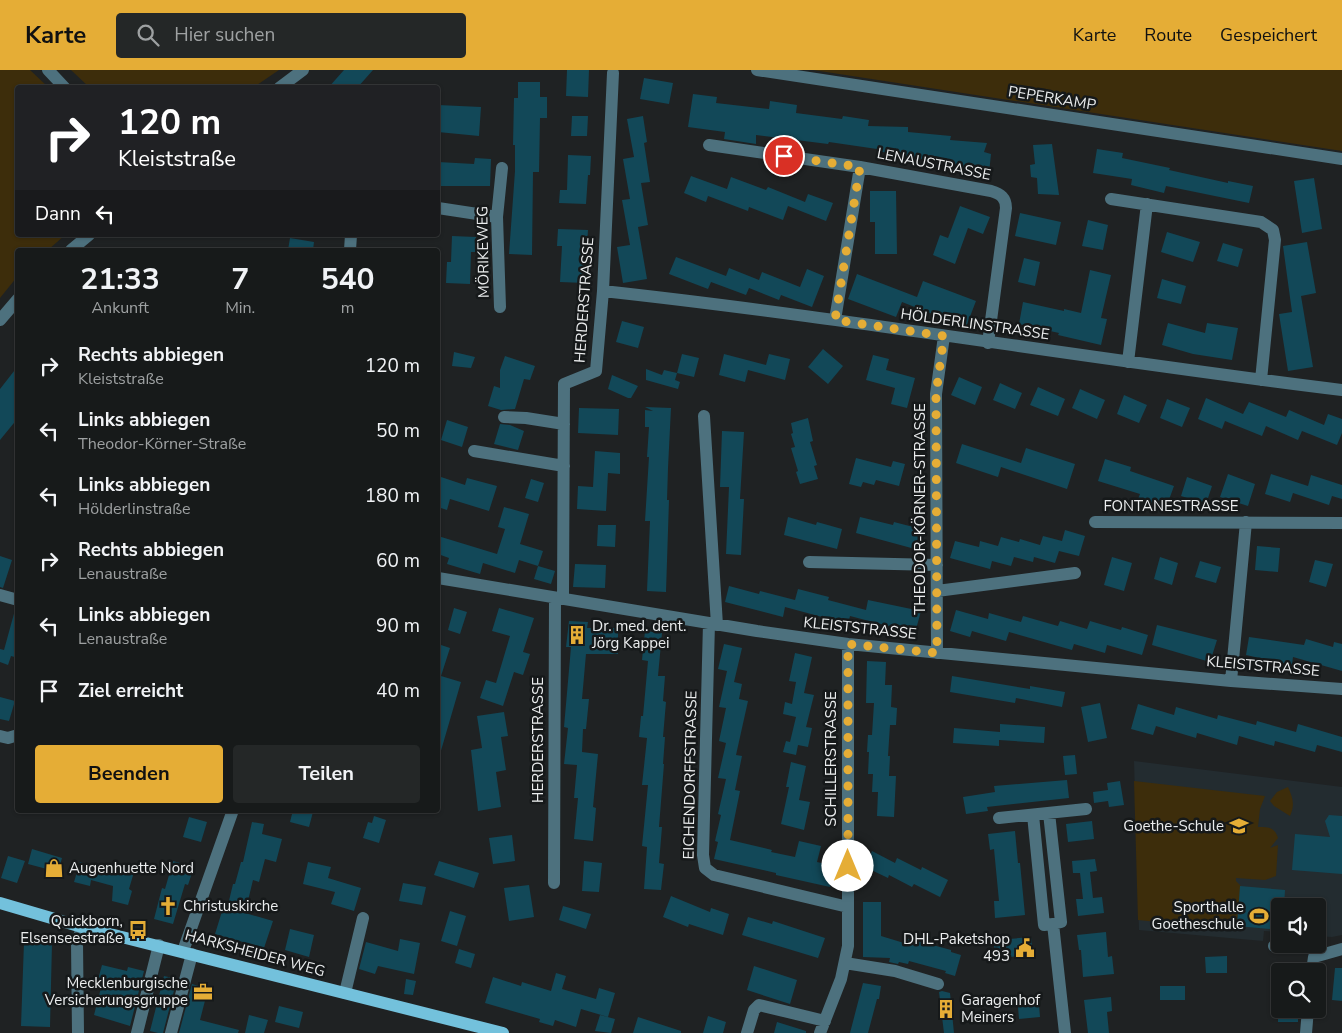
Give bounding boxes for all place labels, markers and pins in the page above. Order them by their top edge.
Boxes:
pin [763,135,805,177]
place label: Dr. med. dent. Jörg Kappei [591,616,686,653]
building icon: Dr. med. dent. Jörg Kappei [566,624,588,646]
school or university icon: Goethe-Schule [1228,815,1250,837]
place label: Goethe-Schule [1123,816,1224,836]
shop icon: Augenhuette Nord [43,857,65,879]
place label: Augenhuette Nord [69,858,194,878]
church icon: Christuskirche [157,895,179,917]
place label: Christuskirche [183,896,278,916]
place label: Sporthalle Goetheschule [1152,897,1244,934]
sports icon: Sporthalle Goetheschule [1248,905,1270,927]
place label: Quickborn, Elsenseestraße [20,911,123,948]
bus stop icon: Quickborn, Elsenseestraße [127,919,149,941]
place label: DHL-Paketshop 493 [903,929,1010,966]
public building icon: DHL-Paketshop 493 [1014,937,1036,959]
place label: Mecklenburgische Versicherungsgruppe [44,973,188,1010]
office icon: Mecklenburgische Versicherungsgruppe [192,981,214,1003]
place label: Garagenhof Meiners [961,990,1041,1027]
building icon: Garagenhof Meiners [935,998,957,1020]

